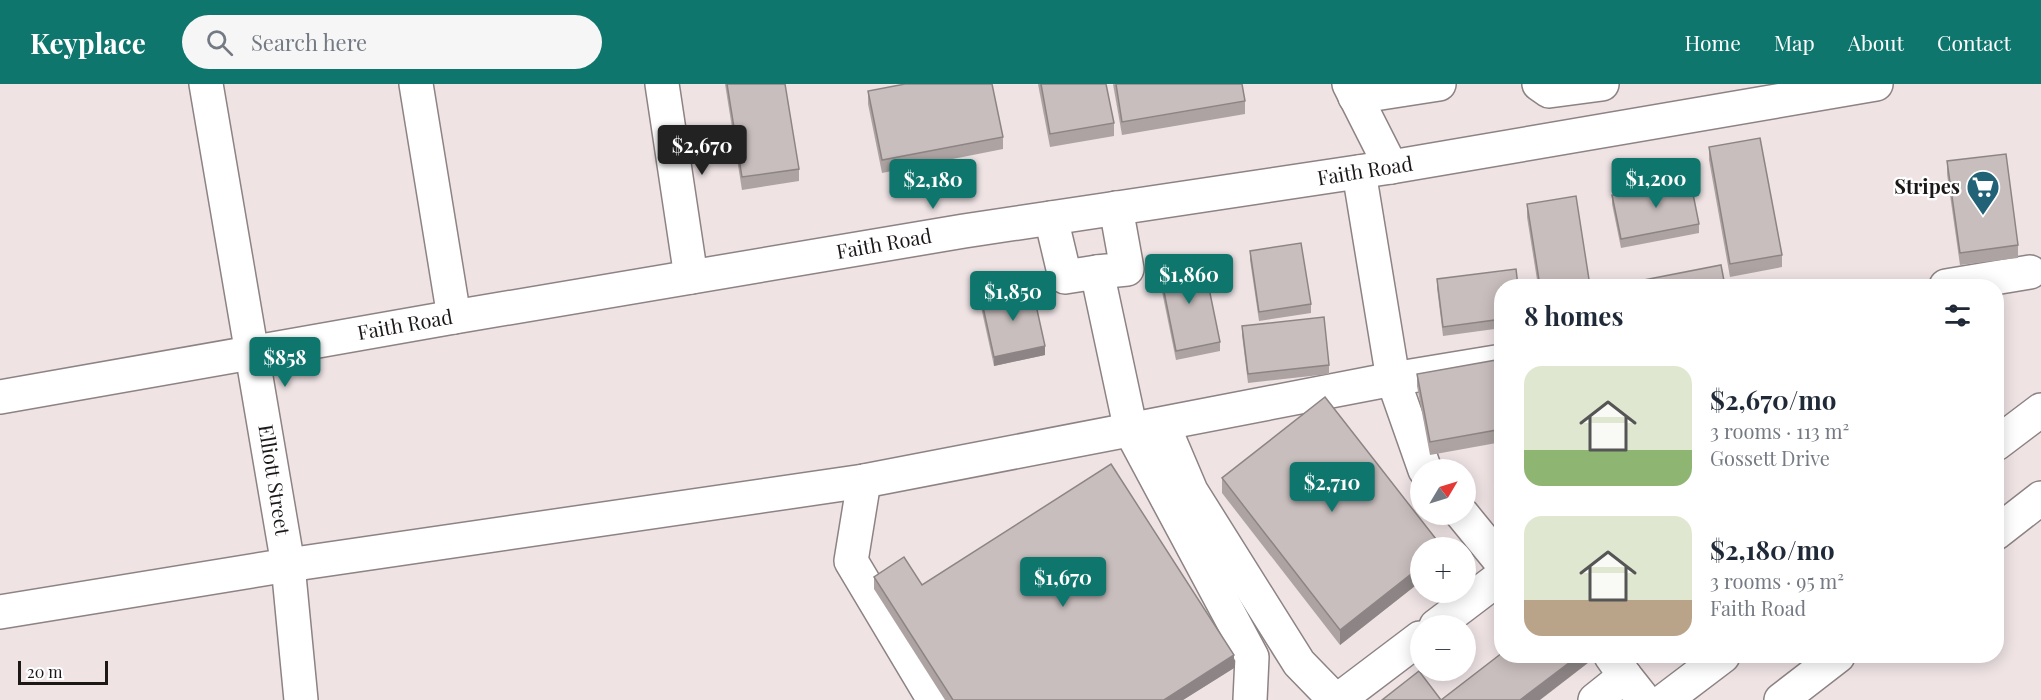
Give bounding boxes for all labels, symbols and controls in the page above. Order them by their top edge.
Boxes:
search box [182,15,602,69]
text: Keyplace [30,24,146,61]
icon: search [203,26,236,59]
text: Search here [251,27,367,57]
text: Home [1685,28,1741,56]
text: Map [1774,28,1815,56]
text: About [1848,28,1904,56]
text: Contact [1937,28,2011,56]
pin: $2,670 [653,125,751,176]
text: $2,670 [672,131,732,158]
street label: Faith Road [1315,149,1415,190]
pin: $1,200 [1607,158,1705,209]
pin: $2,180 [884,159,982,210]
text: $1,200 [1626,164,1686,191]
text: $2,180 [903,165,963,192]
supermarket icon: Stripes [1965,169,2001,216]
place label: Stripes [1894,172,1960,199]
street label: Faith Road [834,221,934,264]
pin: $1,860 [1140,254,1238,305]
text: $1,860 [1159,260,1219,287]
pin: $1,850 [964,271,1062,322]
text: $1,850 [984,277,1042,304]
text: 8 homes [1524,298,1623,333]
icon: filters [1941,299,1974,332]
street label: Faith Road [355,302,455,345]
pin: $858 [249,337,321,388]
text: $858 [263,343,307,370]
text: $2,670/mo [1710,382,1837,417]
icon: home [1572,390,1644,462]
text: 3 rooms · 113 m² [1710,417,1849,444]
street label: Elliott Street [253,422,298,538]
text: Gossett Drive [1710,444,1830,471]
north arrow [1410,459,1476,525]
map controls [1410,459,1476,681]
pin: $2,710 [1283,462,1381,513]
text: $2,710 [1304,468,1360,495]
text: $2,180/mo [1710,532,1835,567]
button: + [1410,537,1476,603]
icon: home [1572,540,1644,612]
pin: $1,670 [1014,557,1112,608]
text: $1,670 [1034,563,1092,590]
text: 3 rooms · 95 m² [1710,567,1844,594]
text: Faith Road [1710,594,1806,621]
button: − [1410,615,1476,681]
scale bar [18,658,108,686]
text: 20 m [27,661,62,682]

